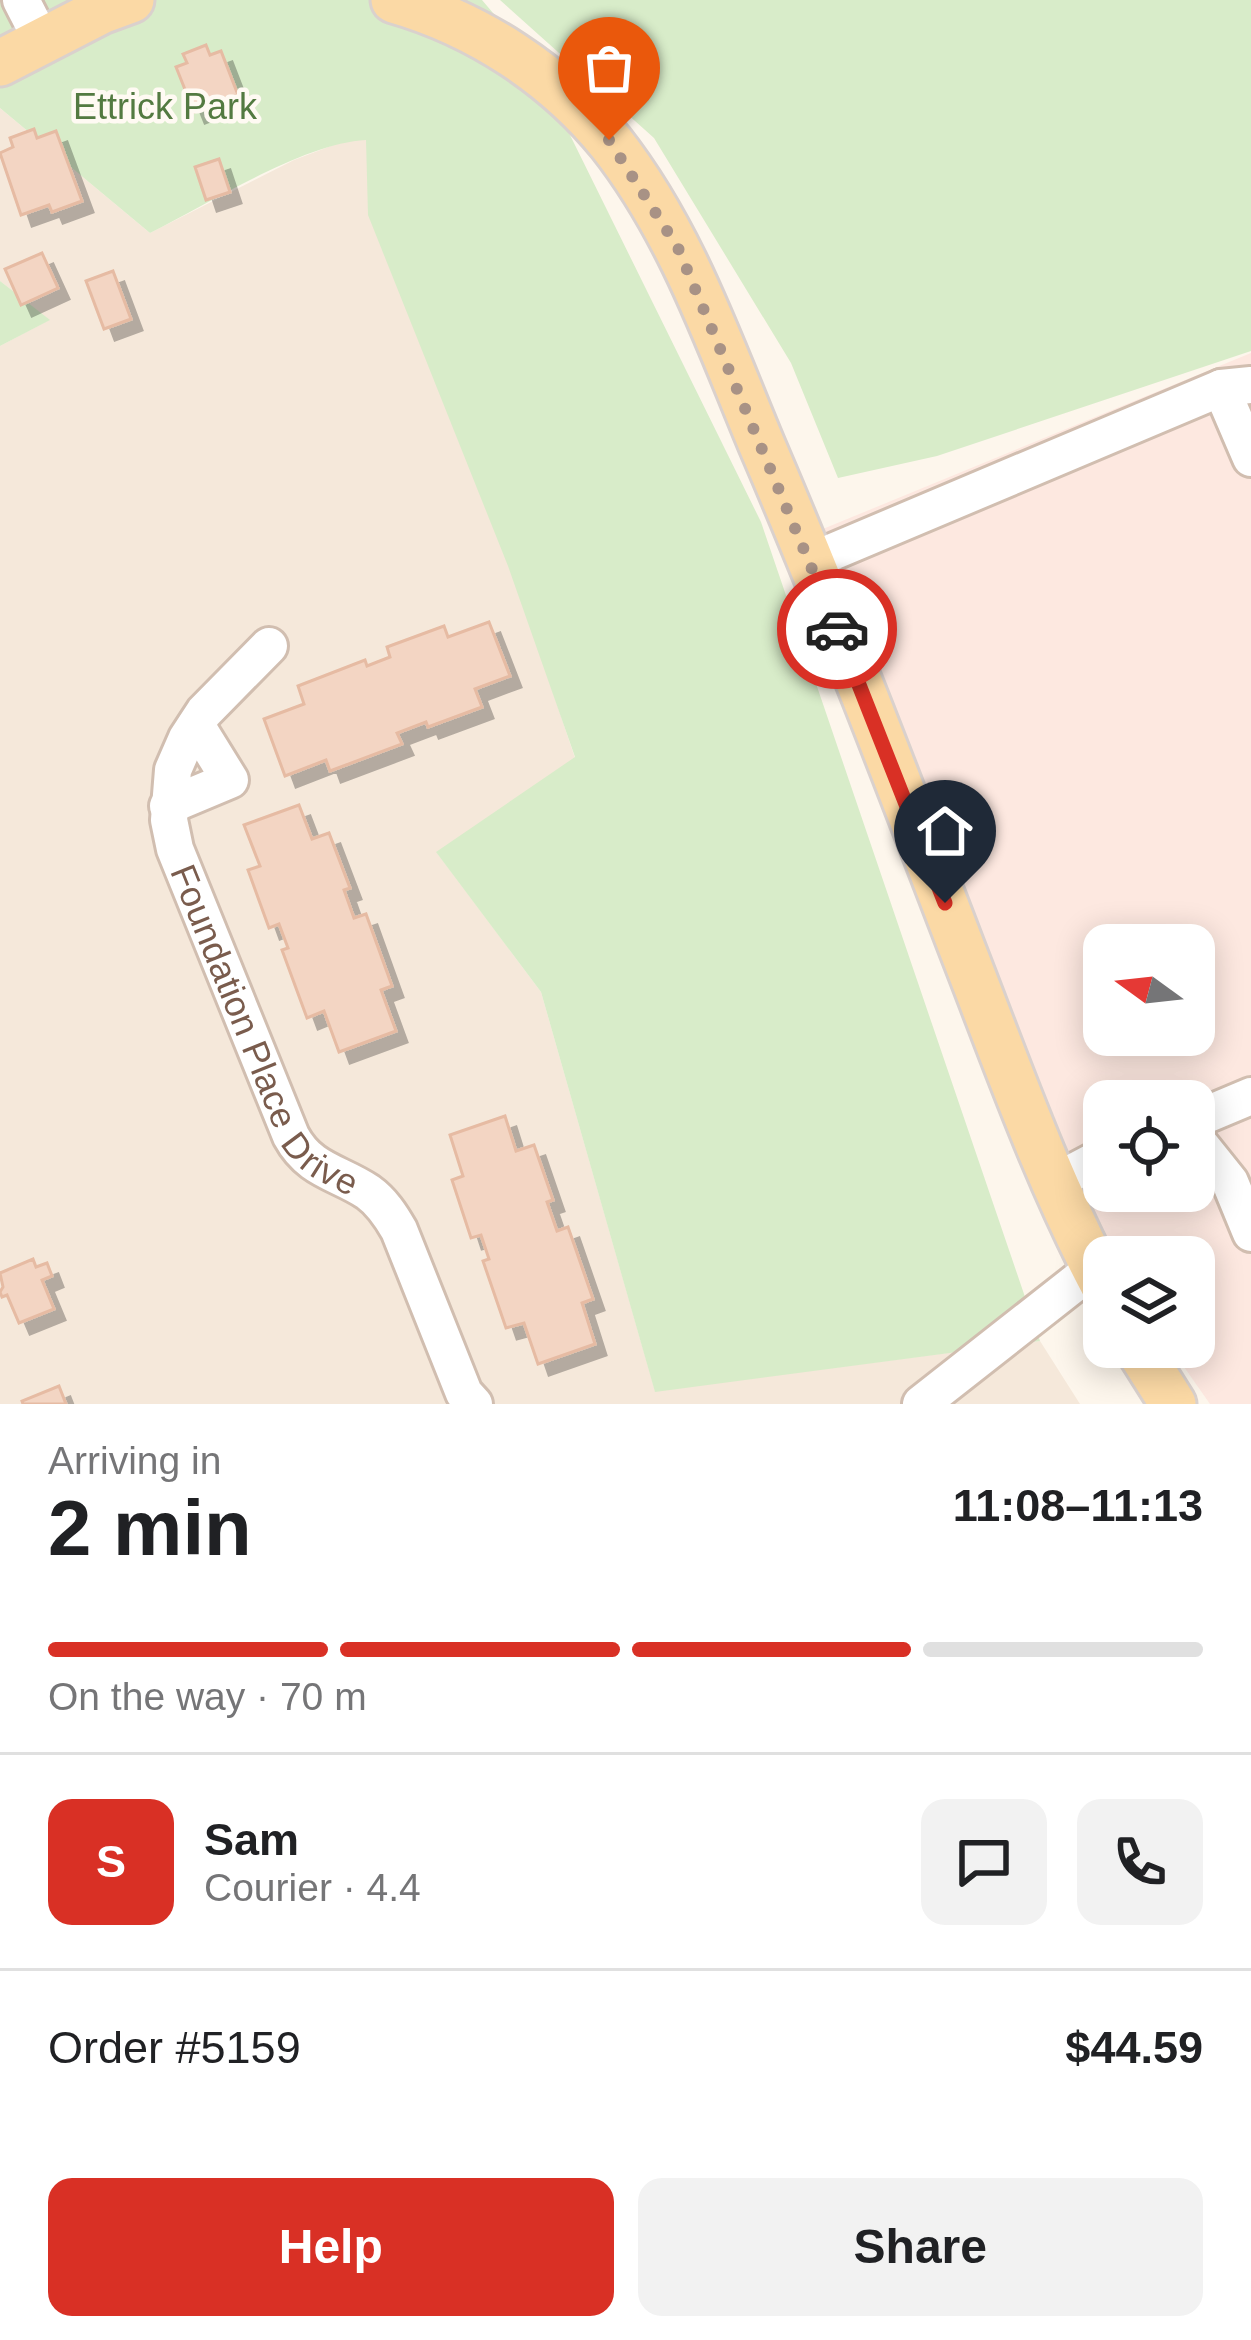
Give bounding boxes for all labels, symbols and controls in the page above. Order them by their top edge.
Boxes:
pin [558,17,660,140]
icon: bag [576,35,642,101]
park label: Ettrick Park [73,86,258,127]
courier [777,569,897,689]
icon: car [804,596,870,662]
pin [894,780,996,903]
icon: home [912,798,978,864]
street label: Foundation Place Drive [162,859,365,1204]
north arrow [1083,924,1215,1056]
map controls [1083,924,1215,1368]
button: locate [1083,1080,1215,1212]
button: layers [1083,1236,1215,1368]
text: Arriving in [48,1439,221,1482]
text: 11:08–11:13 [953,1480,1203,1531]
text: 2 min [48,1484,252,1572]
text: On the way · 70 m [48,1675,367,1718]
button: chat [921,1799,1047,1925]
button: phone [1077,1799,1203,1925]
text: Sam [204,1814,299,1865]
text: S [96,1836,126,1887]
text: Courier · 4.4 [204,1866,421,1909]
text: Order #5159 [48,2022,301,2073]
text: $44.59 [1065,2022,1203,2073]
button: Help [48,2178,614,2316]
button: Share [638,2178,1203,2316]

